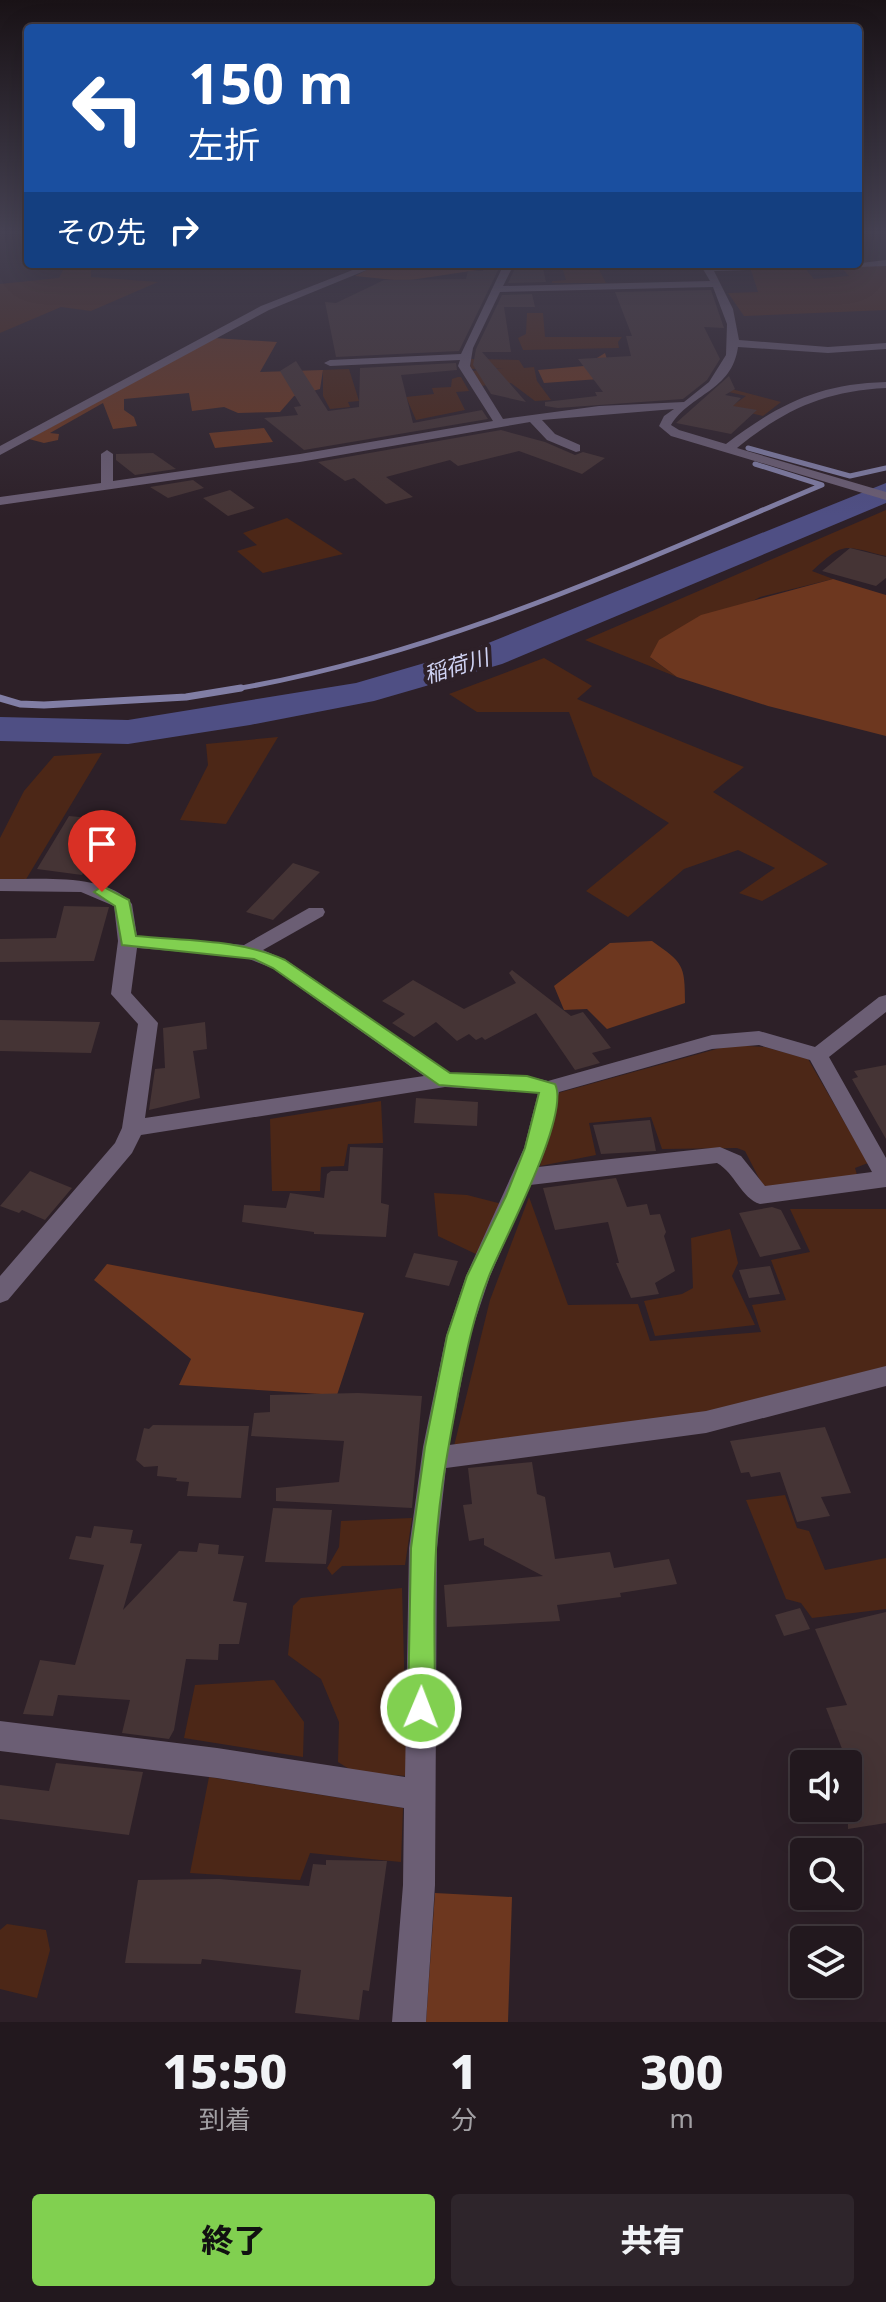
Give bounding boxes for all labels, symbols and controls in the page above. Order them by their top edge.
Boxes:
text: 150 m [188,44,353,120]
icon: left [56,56,160,160]
text: 左折 [188,120,260,169]
icon: right [162,208,206,252]
text: その先 [56,211,146,252]
water label: 稲荷川 [420,640,494,689]
pin [68,810,136,892]
icon: arrive [80,822,124,866]
position arrow [379,1666,463,1750]
map controls [790,1750,862,1998]
button: sound [790,1750,862,1822]
button: search [790,1838,862,1910]
button: layers [790,1926,862,1998]
text: 15:50 [163,2038,287,2103]
text: 1 [450,2038,478,2103]
text: 300 [640,2039,723,2104]
text: m [670,2100,694,2136]
text: 到着 [199,2101,251,2137]
text: 分 [451,2101,477,2137]
button: 終了 [32,2194,435,2286]
button: 共有 [451,2194,854,2286]

